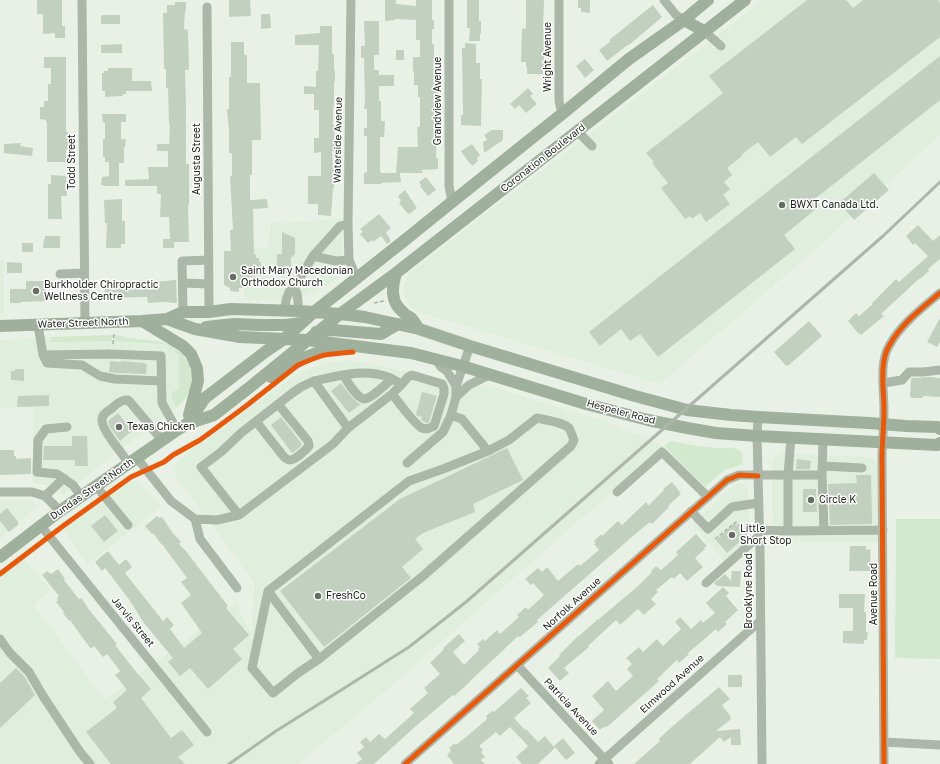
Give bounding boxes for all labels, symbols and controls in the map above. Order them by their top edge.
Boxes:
street label: Wright Avenue [542,22,554,92]
street label: Grandview Avenue [432,57,444,145]
street label: Waterside Avenue [331,97,345,183]
street label: Coronation Boulevard [498,121,588,195]
street label: Augusta Street [191,123,203,195]
street label: Todd Street [66,134,78,190]
place label: BWXT Canada Ltd. [790,199,879,211]
marker: BWXT Canada Ltd. [777,200,787,210]
place label: Saint Mary Macedonian Orthodox Church [241,265,353,288]
marker: Saint Mary Macedonian Orthodox Church [228,272,238,282]
place label: Burkholder Chiropractic Wellness Centre [44,279,159,302]
marker: Burkholder Chiropractic Wellness Centre [31,286,41,296]
street label: Water Street North [37,315,129,331]
street label: Hespeler Road [585,397,657,427]
place label: Texas Chicken [127,421,195,433]
marker: Texas Chicken [114,422,124,432]
street label: Dundas Street North [48,456,136,522]
place label: Circle K [819,494,856,506]
marker: Circle K [806,495,816,505]
place label: Little Short Stop [740,523,791,546]
marker: Little Short Stop [727,530,737,540]
street label: Brooklyne Road [743,553,755,629]
street label: Avenue Road [868,563,880,625]
street label: Norfolk Avenue [541,575,603,633]
place label: FreshCo [326,590,366,602]
marker: FreshCo [313,591,323,601]
street label: Jarvis Street [109,594,157,650]
street label: Elmwood Avenue [638,652,706,716]
street label: Patricia Avenue [541,676,601,738]

